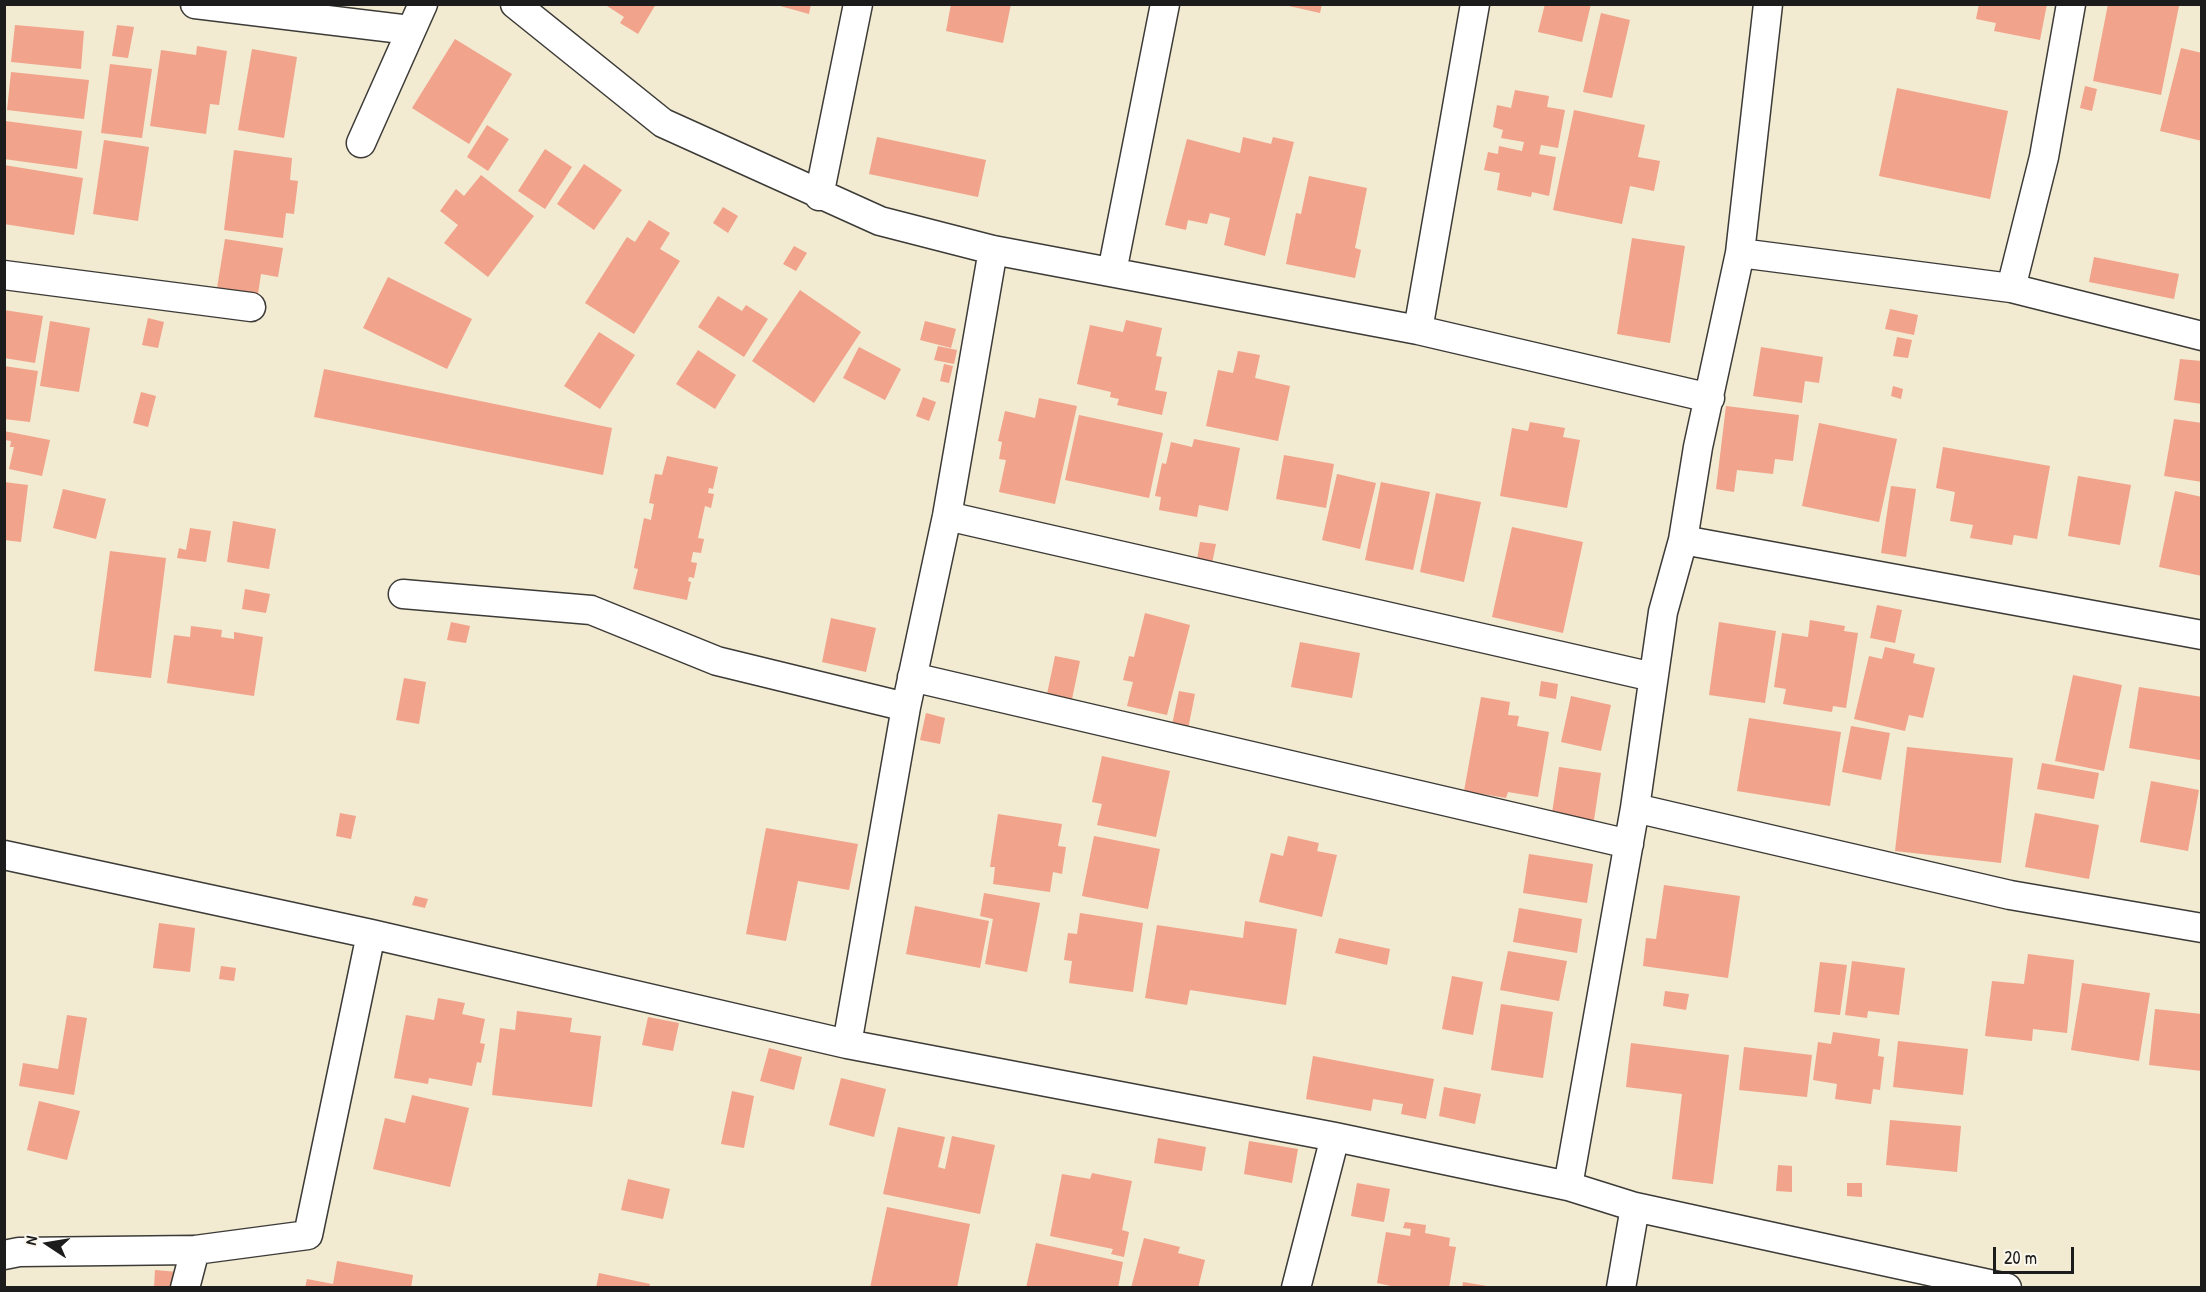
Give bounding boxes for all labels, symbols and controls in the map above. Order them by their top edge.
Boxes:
north arrow [18,1214,78,1274]
text: N [19,1234,42,1247]
scale bar [1996,1235,2077,1273]
text: 20 m [2004,1245,2037,1270]

